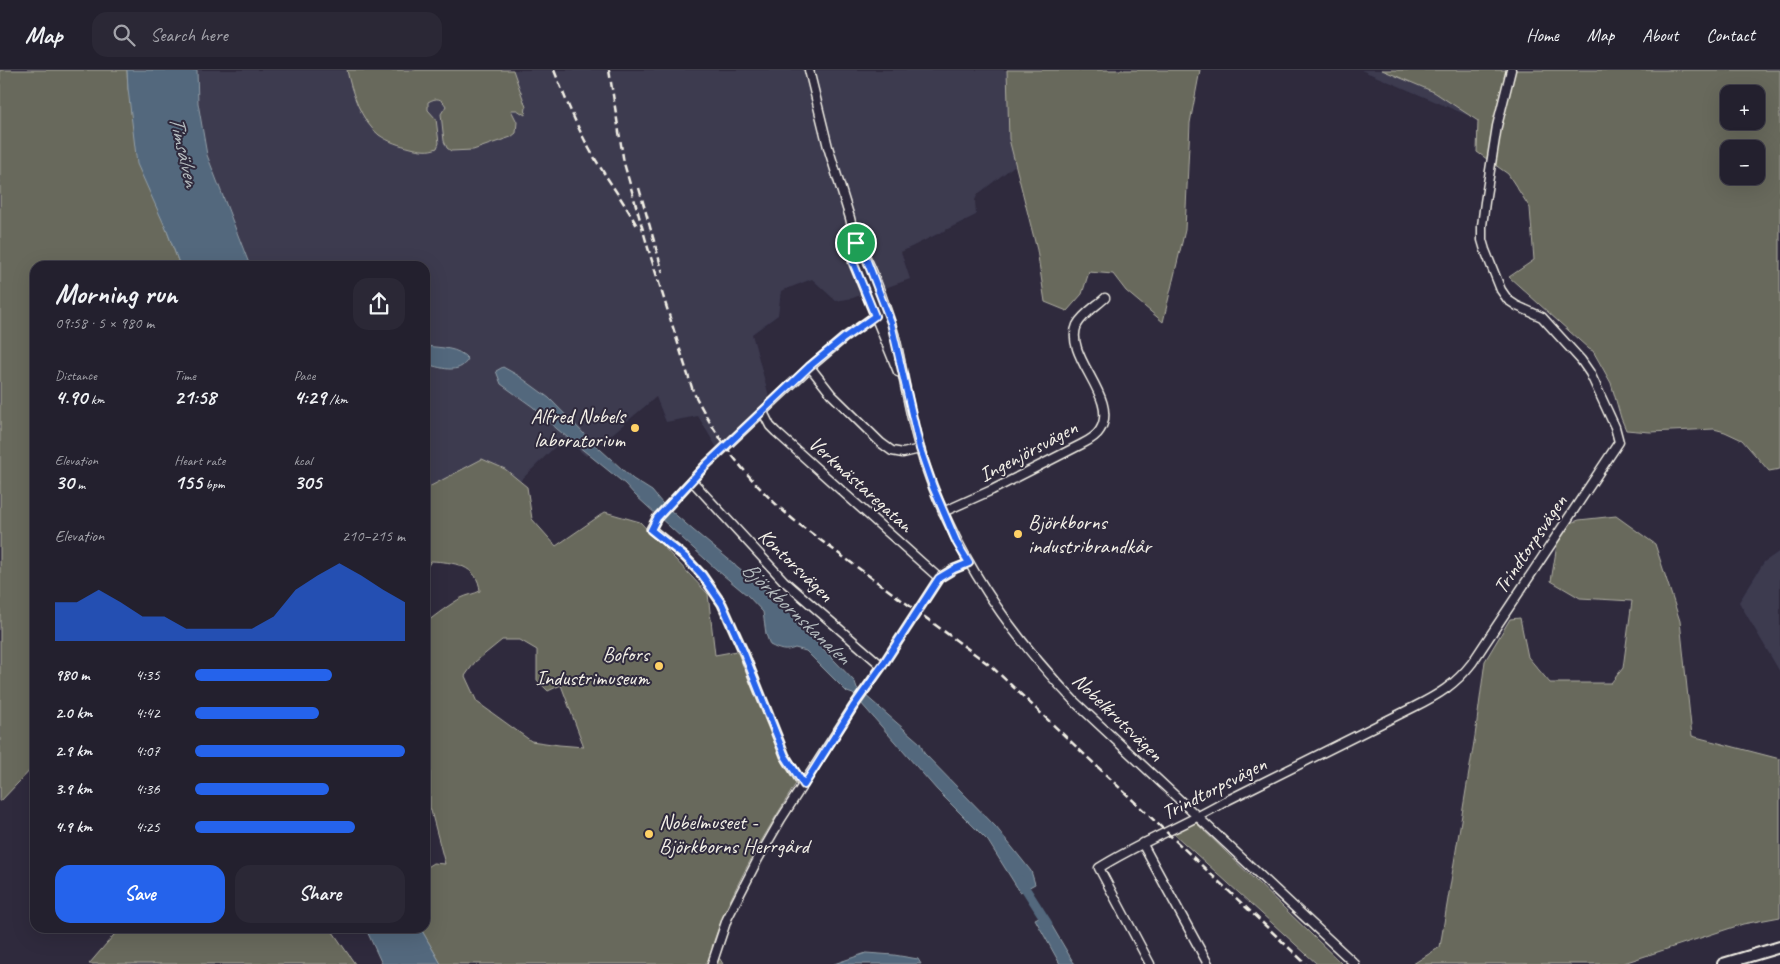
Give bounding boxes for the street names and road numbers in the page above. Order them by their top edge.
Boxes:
street label: Ingenjörsvägen [974,414,1082,488]
street label: Verkmästaregatan [803,430,920,539]
street label: Trindtorpsvägen [1487,489,1573,599]
street label: Kontorsvägen [753,523,840,608]
street label: Nobelkrutsvägen [1067,667,1169,767]
street label: Trindtorpsvägen [1157,750,1271,825]

